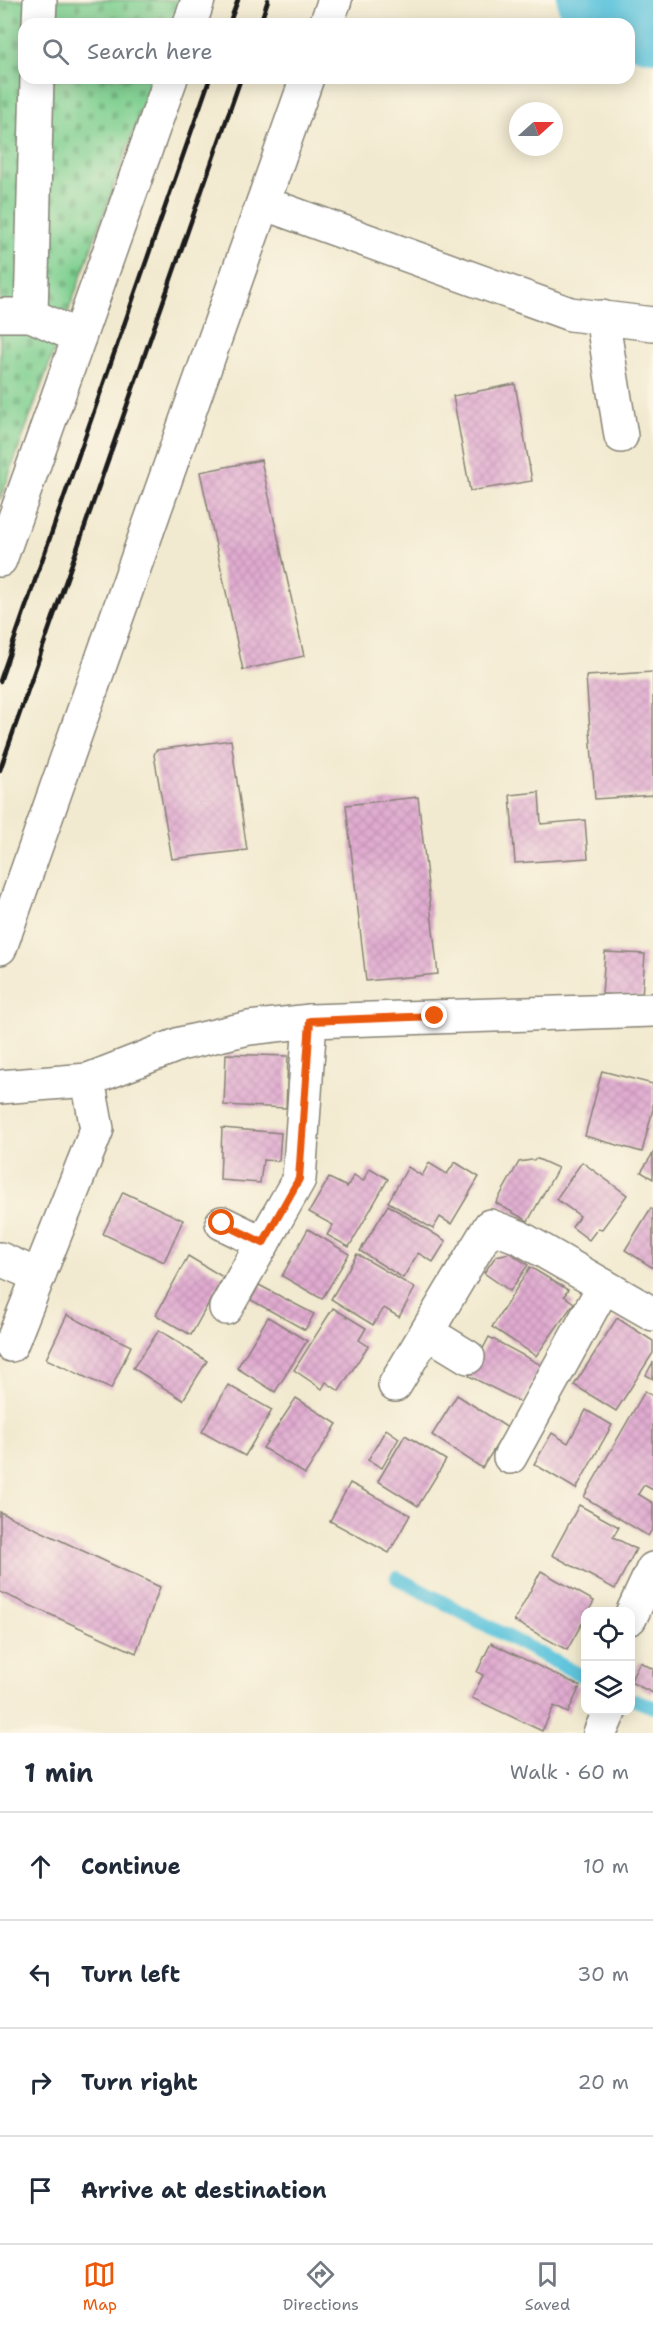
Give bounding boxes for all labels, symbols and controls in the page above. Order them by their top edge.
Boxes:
search box [18,18,635,84]
icon: search [39,35,72,68]
text: Search here [87,37,213,66]
north arrow [509,102,563,156]
route end [421,1002,447,1028]
route start [208,1209,234,1235]
map controls [581,1607,635,1715]
button: locate [581,1607,635,1661]
button: layers [581,1661,635,1715]
text: 1 min [24,1755,93,1790]
text: Walk · 60 m [510,1759,629,1785]
icon: ahead [24,1850,57,1883]
text: Continue [81,1852,181,1881]
text: 10 m [583,1853,629,1879]
icon: left [24,1958,57,1991]
text: Turn left [81,1960,180,1989]
text: 30 m [577,1961,629,1987]
icon: right [24,2066,57,2099]
text: Turn right [81,2068,198,2097]
text: 20 m [578,2069,629,2095]
icon: arrive [24,2174,57,2207]
text: Arrive at destination [81,2176,327,2205]
tab: Map [83,2258,117,2315]
tab: Directions [283,2258,359,2315]
tab: Saved [525,2258,570,2315]

